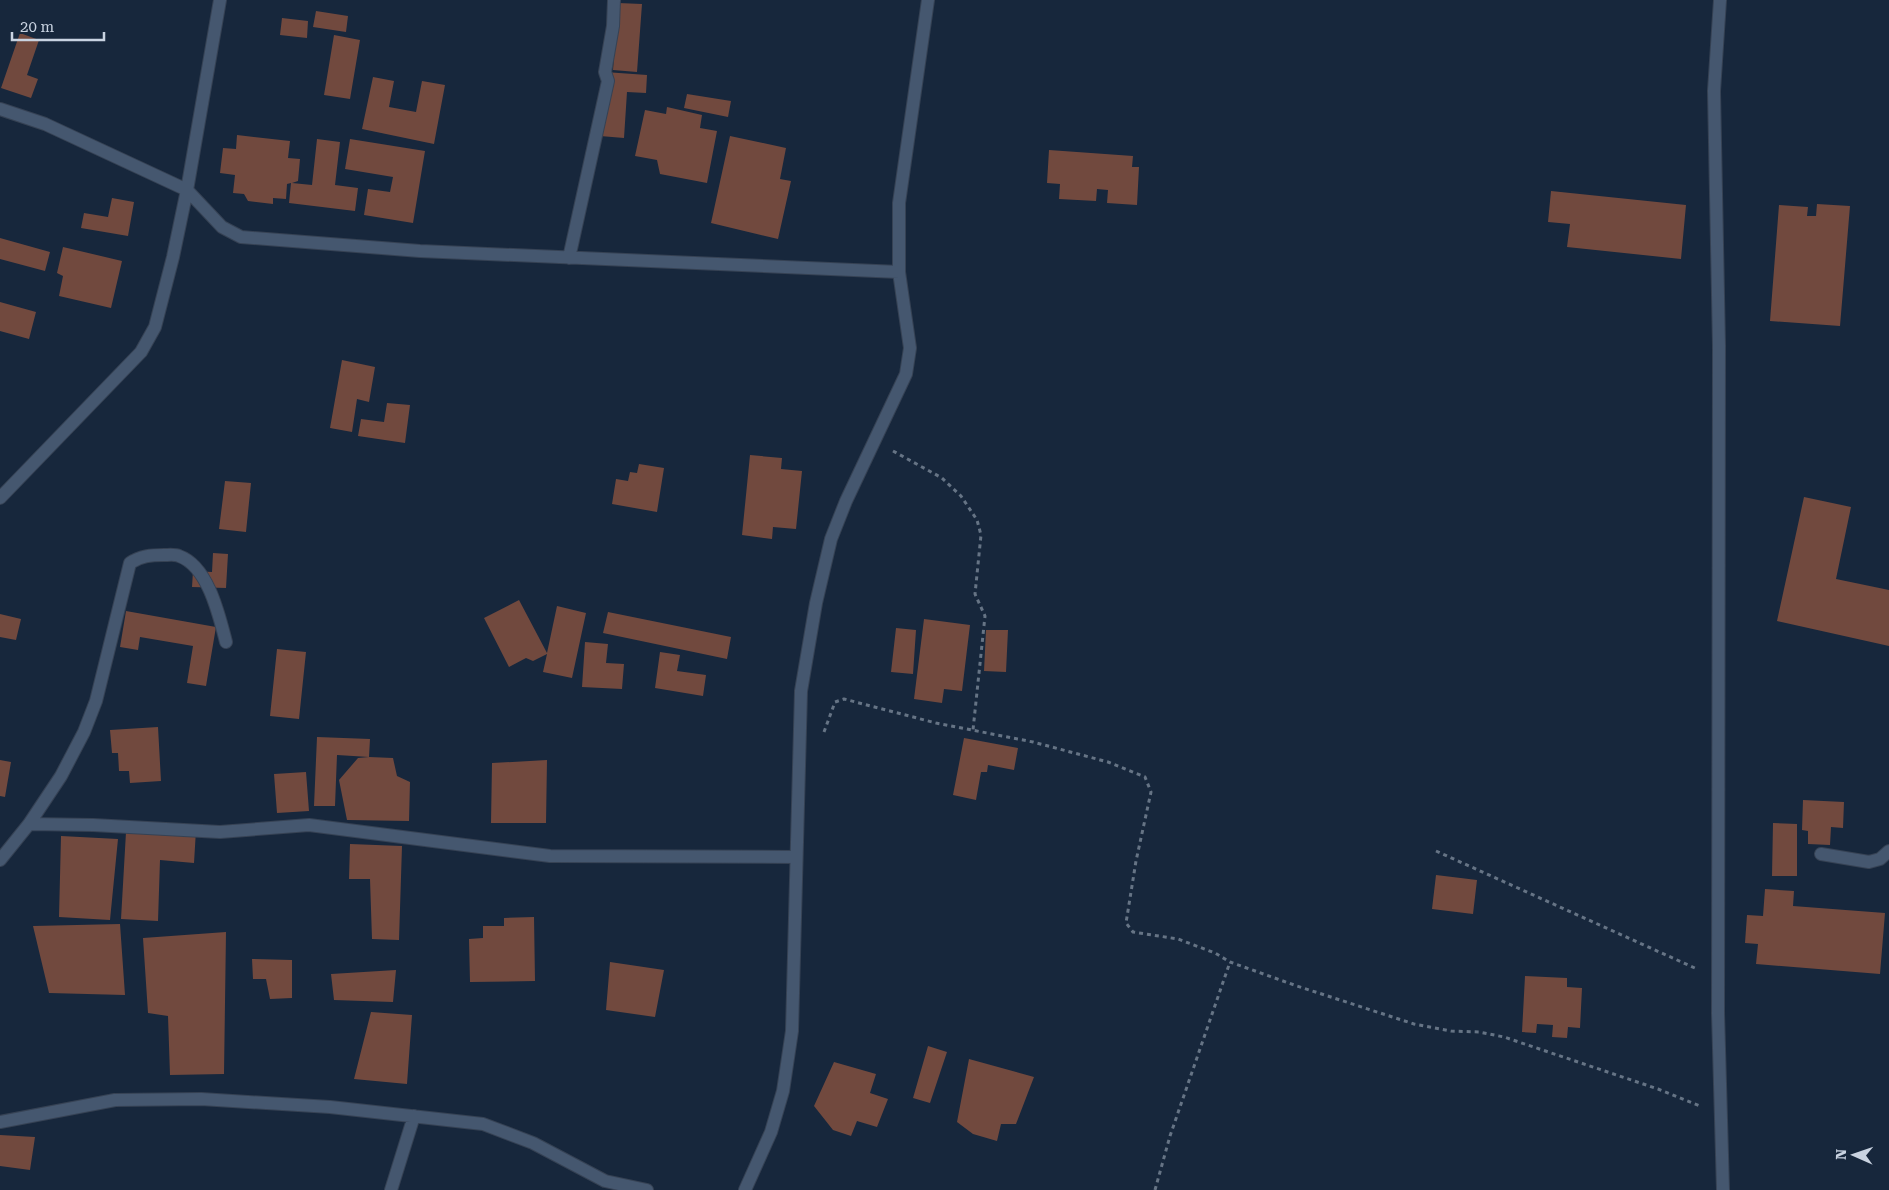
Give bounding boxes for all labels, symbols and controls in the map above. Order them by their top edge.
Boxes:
scale bar [12,10,105,42]
text: 20 m [20,18,55,36]
north arrow [1829,1130,1879,1180]
text: N [1833,1149,1849,1160]

